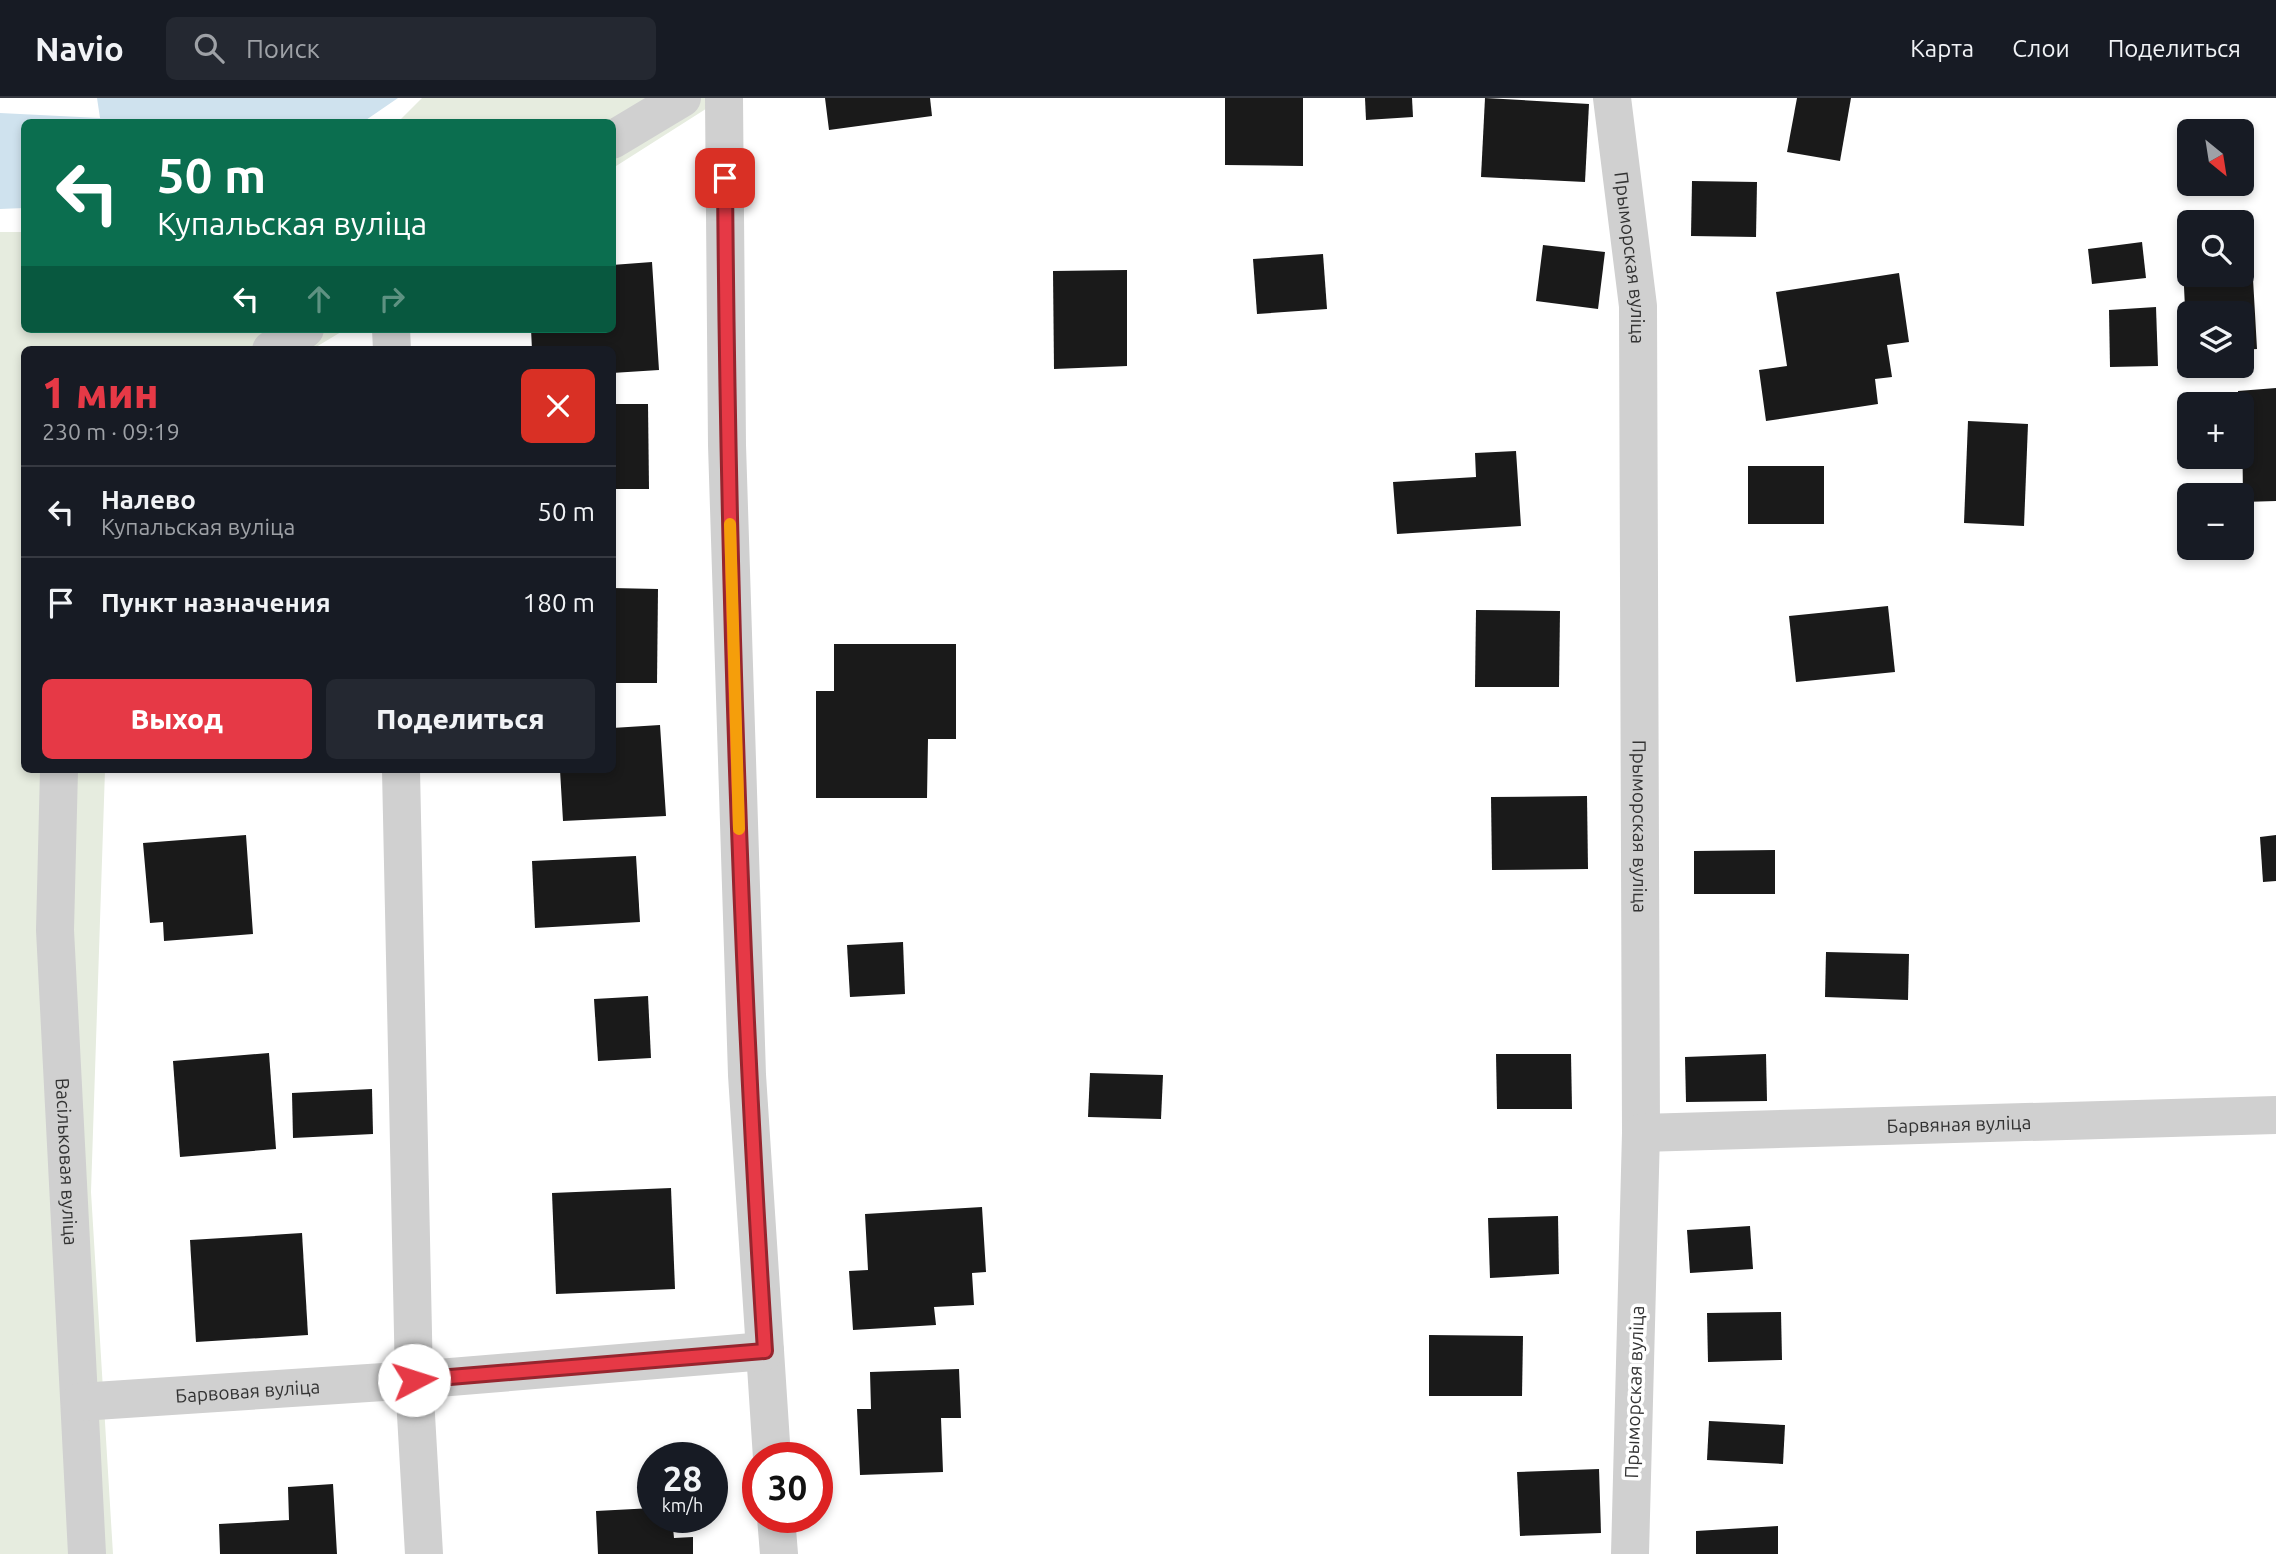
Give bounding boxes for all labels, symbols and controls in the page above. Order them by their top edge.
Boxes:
search box [166,17,656,80]
icon: search [190,29,228,67]
text: Navio [35,30,124,67]
text: Поиск [246,34,320,63]
text: Карта [1910,35,1974,62]
text: Слои [2012,35,2070,62]
text: Поделиться [2108,35,2241,62]
north arrow [2177,119,2254,196]
map controls [2177,119,2254,560]
icon: left [42,147,133,238]
text: 50 m [157,147,266,202]
pin [695,148,755,208]
icon: arrive [706,159,744,197]
street label: Прыморская вуліца [1610,170,1649,344]
text: Купальская вуліца [157,205,427,241]
button: search [2177,210,2254,287]
icon: left [227,280,265,318]
icon: ahead [300,280,338,318]
icon: right [373,280,411,318]
button: layers [2177,301,2254,378]
text: 1 мин [42,369,159,416]
button: close [521,369,595,443]
button: + [2177,392,2254,469]
text: 230 m · 09:19 [42,419,180,444]
button: − [2177,483,2254,560]
text: Налево [101,485,196,514]
icon: left [42,493,80,531]
text: 50 m [537,497,595,526]
text: Купальская вуліца [101,514,295,539]
icon: arrive [42,584,80,622]
text: Пункт назначения [101,588,331,617]
text: 180 m [523,588,595,617]
button: Выход [42,679,312,759]
button: Поделиться [326,679,595,759]
street label: Прыморская вуліца [1629,740,1651,913]
street label: Васільковая вуліца [52,1077,82,1246]
street label: Барвяная вуліца [1886,1111,2032,1137]
street label: Прыморская вуліца [1620,1305,1648,1479]
position arrow [377,1343,451,1417]
street label: Барвовая вуліца [175,1375,321,1407]
speed limit sign: 30 [742,1442,833,1533]
text: 28 [663,1458,702,1498]
text: km/h [662,1495,703,1515]

